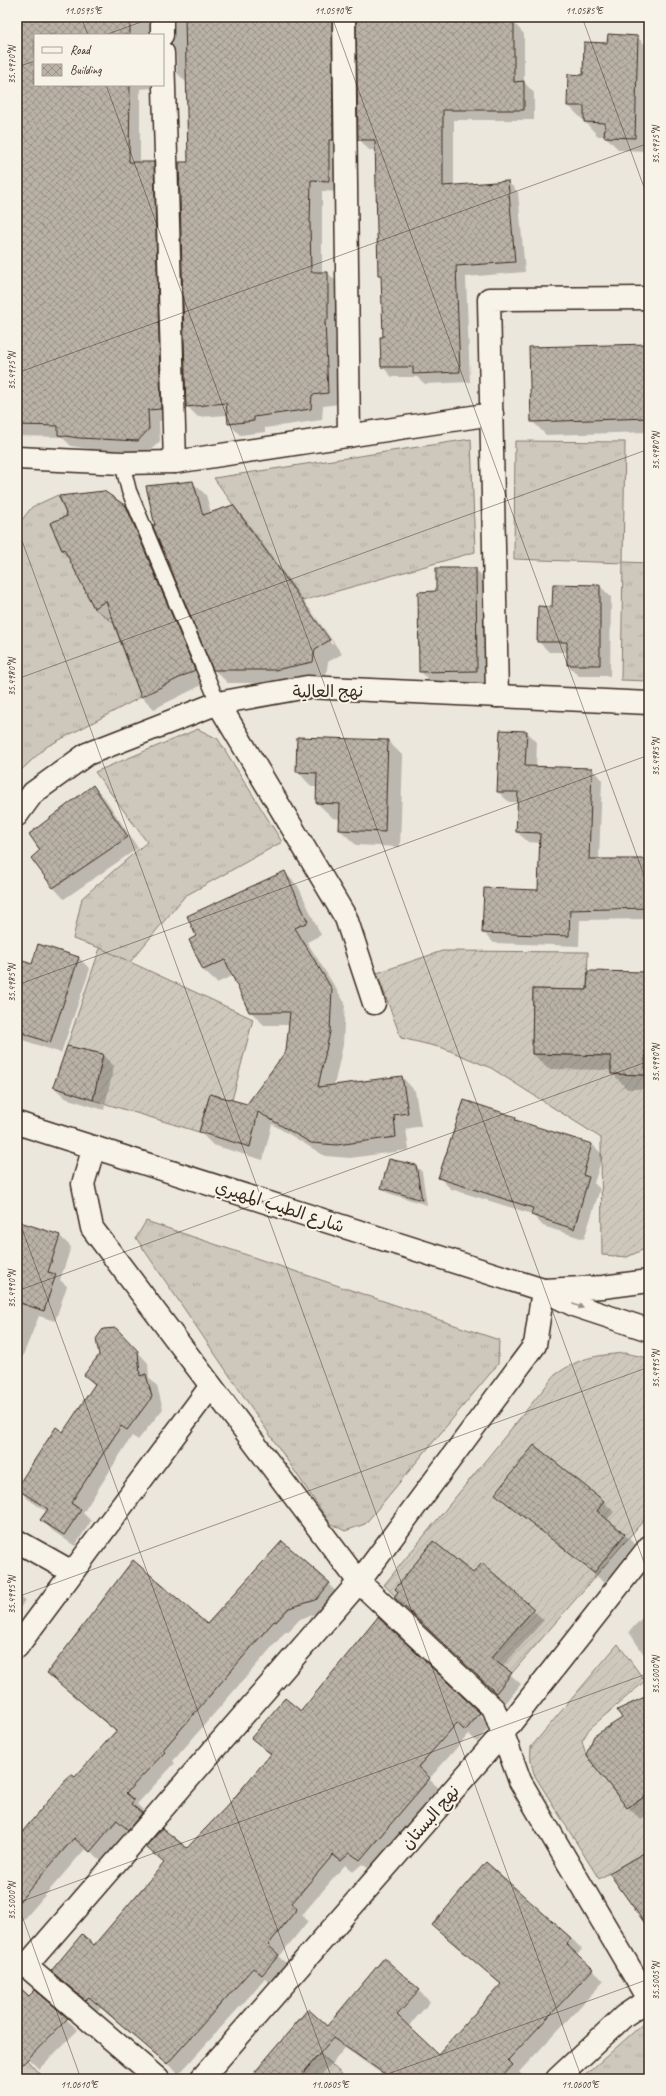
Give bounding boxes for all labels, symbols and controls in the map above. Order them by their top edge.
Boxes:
text: 11.0595°E [64,4,103,17]
text: 11.0590°E [314,4,353,17]
text: 11.0585°E [565,4,604,17]
legend [34,34,164,86]
text: Road [70,42,92,58]
text: 35.4970°N [5,44,18,84]
text: Building [70,62,102,78]
text: 35.4975°N [649,124,662,164]
text: 35.4975°N [5,350,18,390]
text: 35.4980°N [649,430,662,470]
text: 35.4980°N [5,656,18,696]
street label: نهج العالية [292,680,364,704]
text: 35.4985°N [649,736,662,776]
text: 35.4985°N [5,962,18,1002]
text: 35.4990°N [649,1042,662,1082]
street label: شارع الطيب المهيري [212,1176,347,1239]
text: 35.4990°N [5,1268,18,1308]
one-way arrow [573,1304,585,1310]
text: 35.4995°N [649,1348,662,1388]
text: 35.4995°N [5,1574,18,1614]
text: 35.5000°N [649,1654,662,1694]
street label: نهج البستان [397,1781,465,1854]
text: 35.5000°N [5,1880,18,1920]
text: 35.5005°N [649,1960,662,2000]
text: 11.0610°E [60,2078,99,2091]
text: 11.0605°E [311,2078,350,2091]
text: 11.0600°E [561,2078,600,2091]

